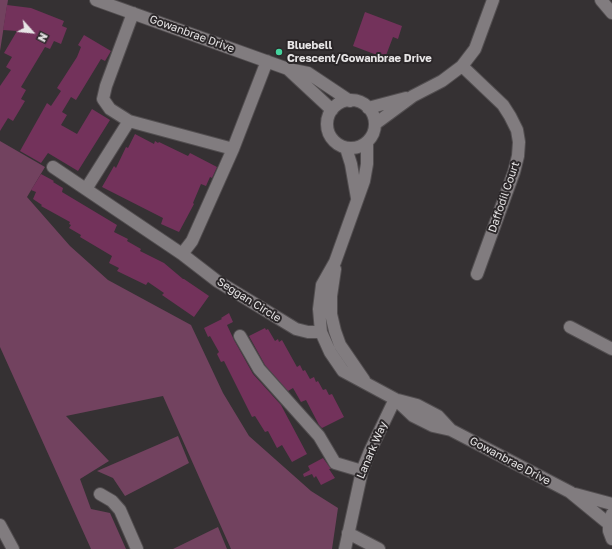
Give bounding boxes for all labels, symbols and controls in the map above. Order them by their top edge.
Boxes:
north arrow [12,12,52,52]
street label: Gowanbrae Drive [148,12,236,56]
text: N [35,31,51,44]
place label: Bluebell Crescent/Gowanbrae Drive [287,39,432,65]
marker: Bluebell Crescent/Gowanbrae Drive [274,47,284,57]
street label: Daffodil Court [486,160,522,234]
street label: Seggan Circle [215,275,283,325]
street label: Lanark Way [354,419,390,481]
street label: Gowanbrae Drive [467,434,553,488]

